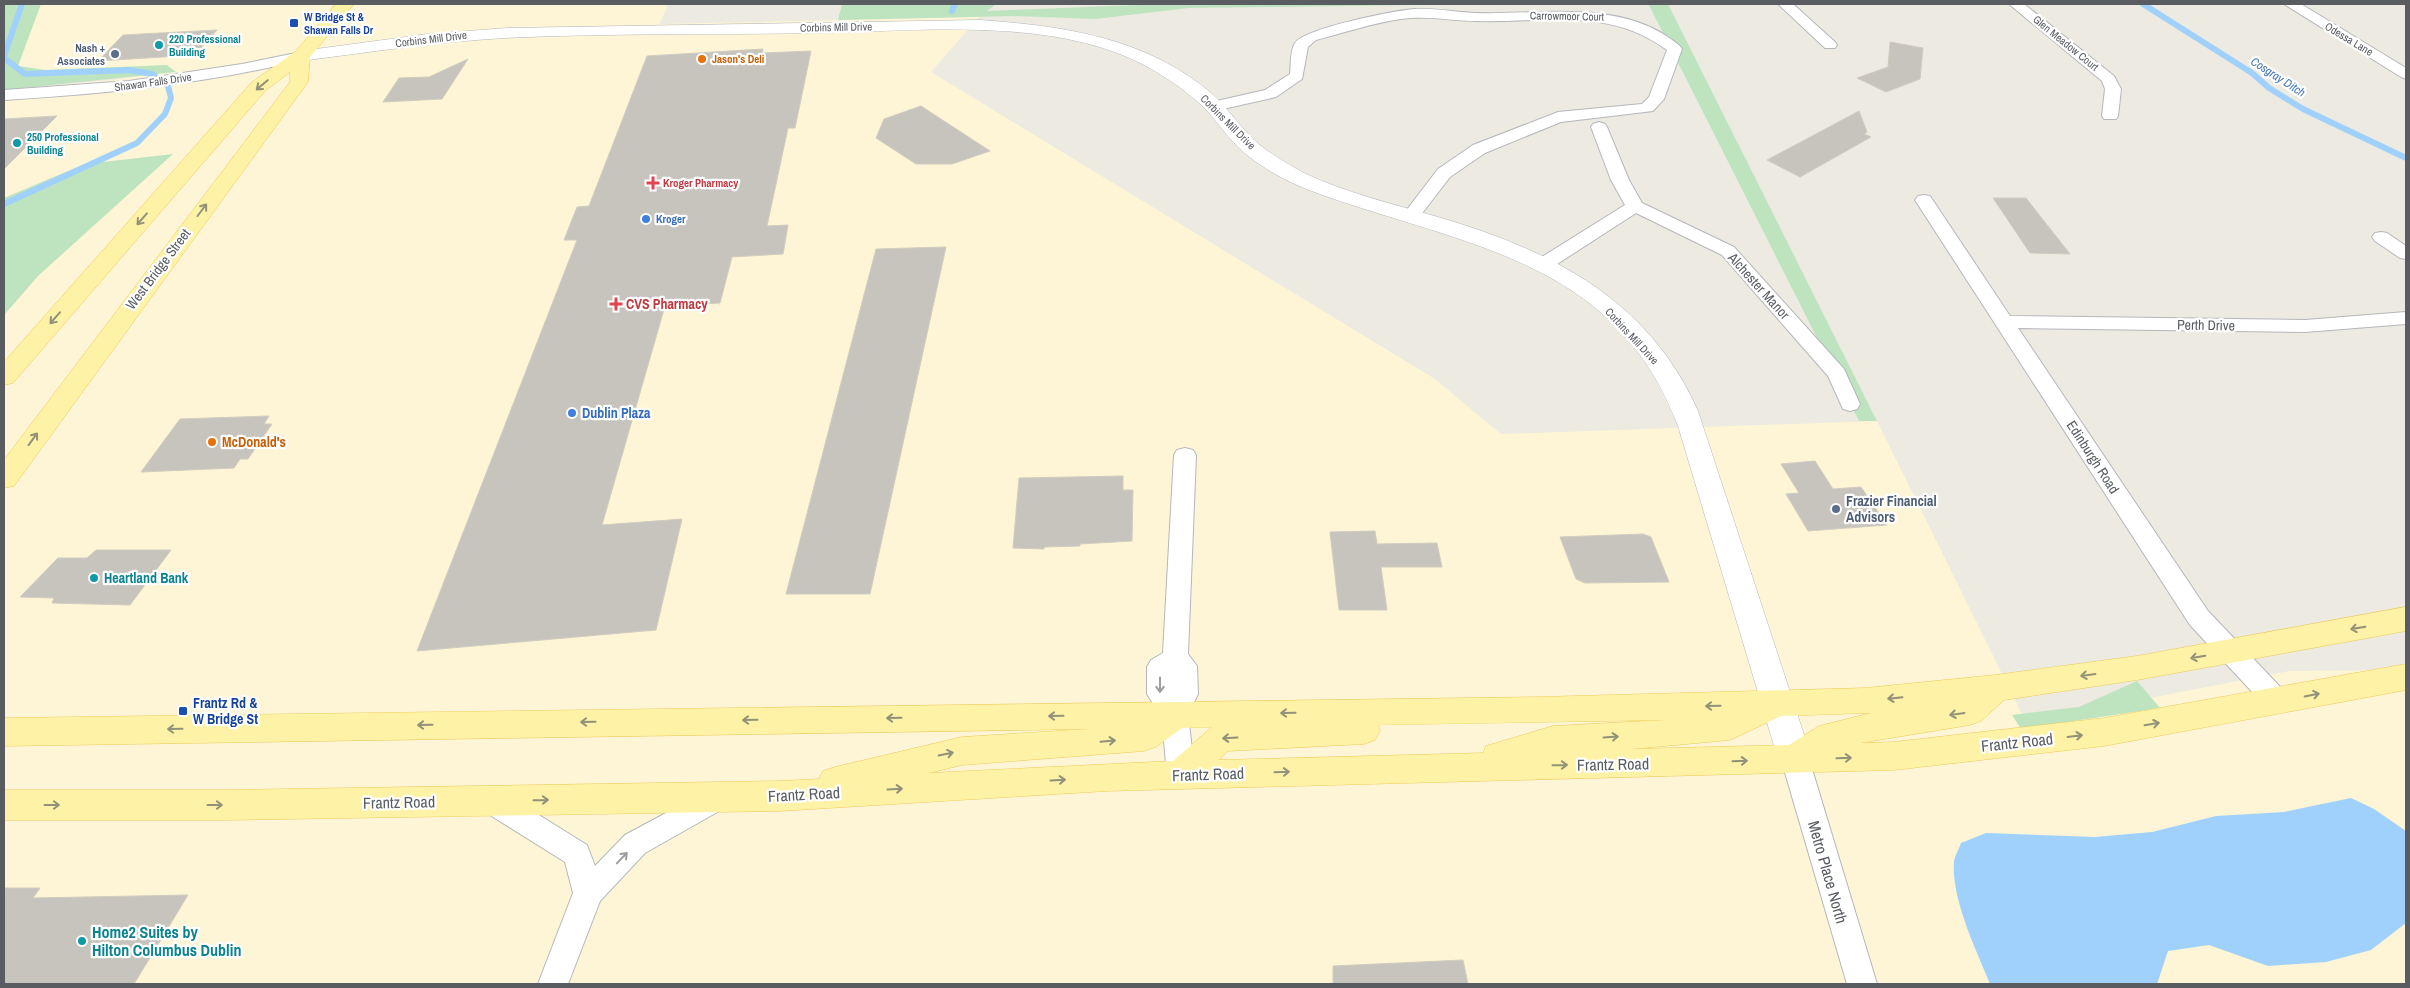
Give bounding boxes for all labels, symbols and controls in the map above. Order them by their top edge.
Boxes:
street label: Carrowmoor Court [1530,8,1605,24]
place label: W Bridge St & Shawan Falls Dr [304,10,374,37]
street label: Glen Meadow Court [2030,12,2102,74]
marker: W Bridge St & Shawan Falls Dr [288,17,300,29]
street label: Corbins Mill Drive [800,19,872,35]
street label: Odessa Lane [2322,19,2376,59]
street label: Corbins Mill Drive [394,28,468,50]
place label: 220 Professional Building [169,32,241,59]
marker: 220 Professional Building [153,39,165,51]
place label: Nash + Associates [57,41,105,68]
marker: Nash + Associates [109,48,121,60]
place label: Jason's Deli [712,52,764,66]
marker: Jason's Deli [696,53,708,65]
water label: Cosgray Ditch [2247,53,2309,101]
street label: Shawan Falls Drive [114,70,192,94]
one-way arrow [256,79,269,90]
street label: Corbins Mill Drive [1198,92,1258,152]
place label: 250 Professional Building [27,130,99,157]
marker: 250 Professional Building [11,137,23,149]
place label: Kroger Pharmacy [663,176,738,190]
marker: Kroger Pharmacy [647,177,659,189]
one-way arrow [197,204,208,217]
one-way arrow [136,212,148,225]
place label: Kroger [656,212,686,226]
marker: Kroger [640,213,652,225]
street label: West Bridge Street [122,225,194,313]
street label: Alchester Manor [1724,248,1794,323]
place label: CVS Pharmacy [626,295,708,313]
marker: CVS Pharmacy [610,298,622,310]
street label: Corbins Mill Drive [1602,305,1662,367]
one-way arrow [49,312,60,325]
street label: Perth Drive [2177,315,2235,335]
place label: Dublin Plaza [582,404,651,422]
marker: Dublin Plaza [566,407,578,419]
street label: Edinburgh Road [2063,417,2123,497]
one-way arrow [27,433,38,446]
place label: McDonald's [222,433,286,451]
marker: McDonald's [206,436,218,448]
place label: Frazier Financial Advisors [1846,492,1937,526]
marker: Frazier Financial Advisors [1830,503,1842,515]
place label: Heartland Bank [104,569,189,587]
marker: Heartland Bank [88,572,100,584]
one-way arrow [2351,624,2367,634]
one-way arrow [2191,653,2207,663]
one-way arrow [2081,670,2097,680]
one-way arrow [1155,676,1165,693]
one-way arrow [2304,689,2320,699]
one-way arrow [1887,693,1903,703]
place label: Frantz Rd & W Bridge St [193,694,258,728]
one-way arrow [1705,701,1722,711]
marker: Frantz Rd & W Bridge St [177,705,189,717]
one-way arrow [1280,709,1296,718]
one-way arrow [1949,709,1965,719]
one-way arrow [1049,711,1065,721]
one-way arrow [886,713,902,723]
one-way arrow [743,715,759,724]
one-way arrow [580,717,596,727]
one-way arrow [2144,719,2160,729]
one-way arrow [418,720,434,729]
one-way arrow [168,724,184,734]
street label: Frantz Road [1980,727,2054,757]
one-way arrow [2067,731,2083,741]
one-way arrow [1602,732,1618,741]
one-way arrow [1222,733,1238,742]
one-way arrow [1100,737,1116,746]
one-way arrow [938,749,954,758]
street label: Frantz Road [1577,752,1649,776]
one-way arrow [1836,753,1852,762]
one-way arrow [1731,756,1747,765]
one-way arrow [1552,760,1568,770]
street label: Frantz Road [1172,762,1244,786]
one-way arrow [1273,767,1289,777]
one-way arrow [1049,776,1065,785]
street label: Frantz Road [767,781,841,807]
one-way arrow [887,785,903,794]
street label: Frantz Road [363,790,435,814]
one-way arrow [532,795,548,805]
one-way arrow [44,800,60,810]
one-way arrow [206,800,223,810]
street label: Metro Place North [1803,818,1853,926]
one-way arrow [616,851,628,864]
place label: Home2 Suites by Hilton Columbus Dublin [92,921,241,961]
marker: Home2 Suites by Hilton Columbus Dublin [76,935,88,947]

